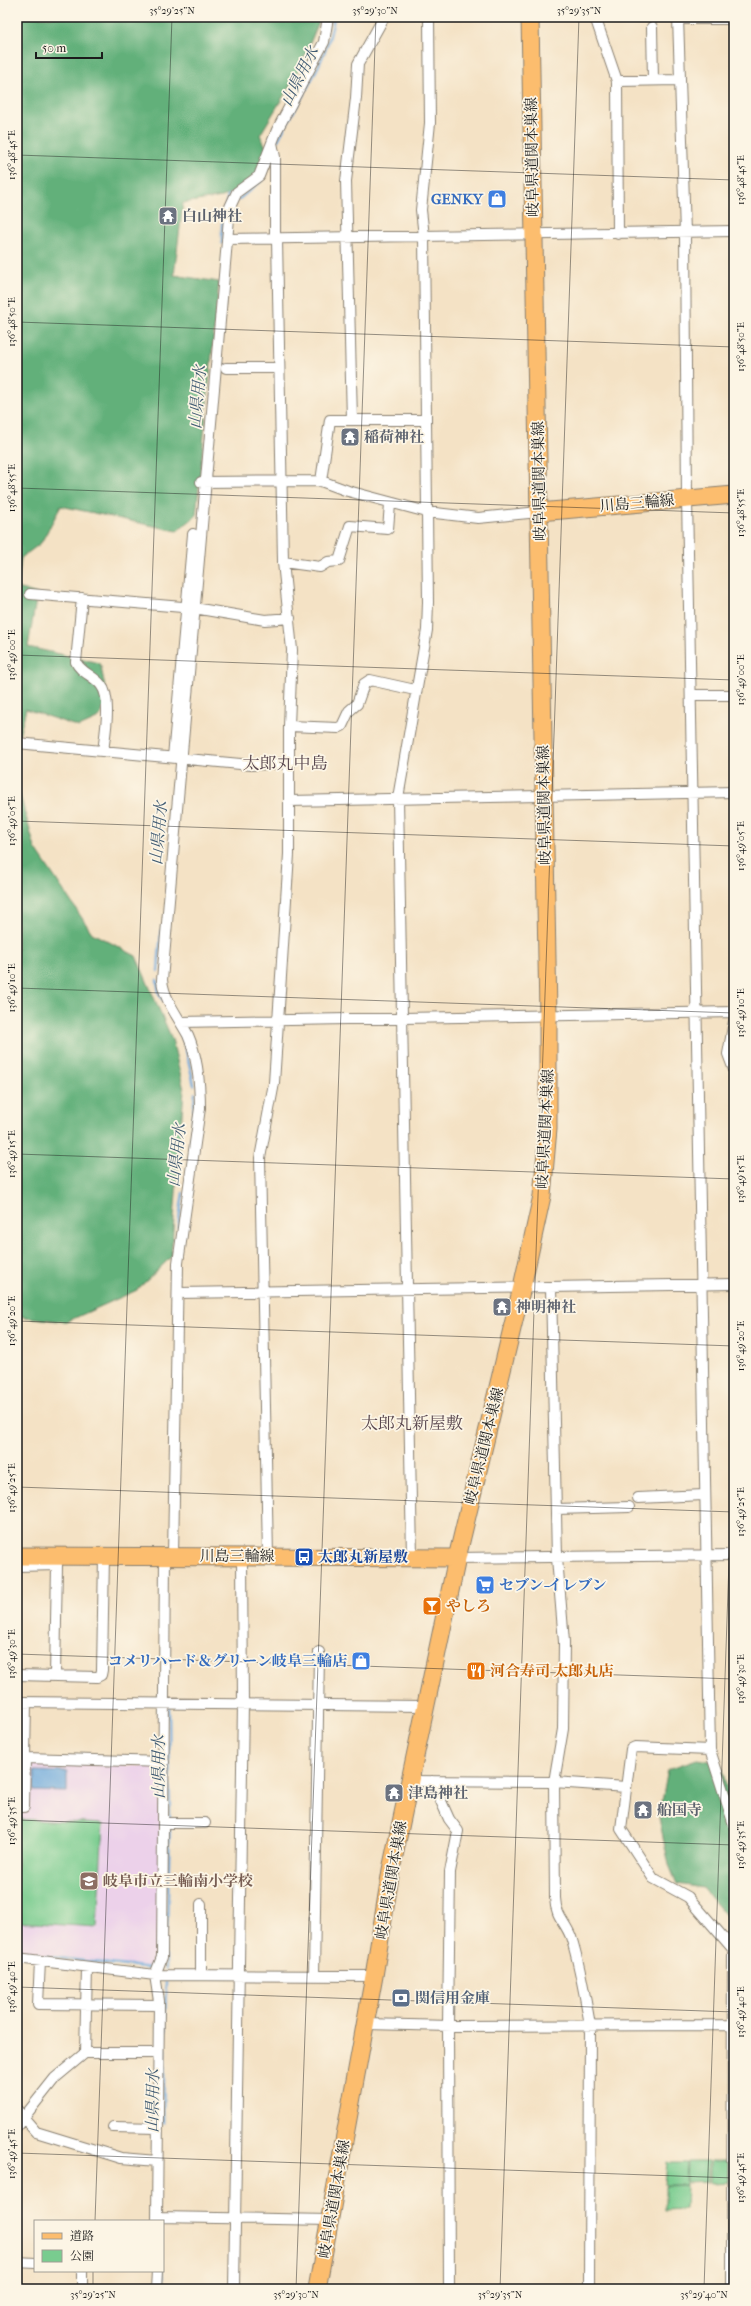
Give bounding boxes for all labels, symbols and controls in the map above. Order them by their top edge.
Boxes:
text: 35°29'25"N [149,5,195,17]
text: 35°29'30"N [352,5,398,17]
text: 35°29'35"N [557,5,602,17]
scale bar [36,34,102,60]
text: 50 m [42,41,66,55]
water label: 山県用水 [276,42,323,109]
street label: 岐阜県道関本巣線 [522,97,542,217]
text: 136°48'45"E [6,130,18,180]
text: 136°48'45"E [735,155,747,205]
shop icon: GENKY [486,188,508,210]
place label: GENKY [431,190,484,208]
temple icon: 白山神社 [157,205,179,227]
place label: 白山神社 [182,207,242,225]
text: 136°48'50"E [6,297,18,347]
text: 136°48'50"E [735,322,747,372]
water label: 山県用水 [185,362,210,430]
street label: 岐阜県道関本巣線 [529,421,549,541]
temple icon: 稲荷神社 [339,426,361,448]
place label: 稲荷神社 [364,428,424,446]
text: 136°48'55"E [6,464,18,512]
text: 136°48'55"E [735,489,747,537]
street label: 川島三輪線 [599,491,675,515]
text: 136°49'00"E [6,629,18,681]
text: 136°49'00"E [735,654,747,706]
street label: 岐阜県道関本巣線 [534,745,554,865]
district label: 太郎丸中島 [243,753,328,773]
text: 136°49'05"E [6,796,18,846]
water label: 山県用水 [146,798,171,866]
text: 136°49'05"E [735,821,747,871]
text: 136°49'10"E [6,963,18,1013]
text: 136°49'10"E [735,988,747,1038]
street label: 岐阜県道関本巣線 [533,1069,557,1189]
water label: 山県用水 [164,1120,189,1188]
text: 136°49'15"E [6,1130,18,1178]
text: 136°49'15"E [735,1155,747,1203]
text: 136°49'20"E [6,1296,18,1346]
temple icon: 神明神社 [491,1296,513,1318]
place label: 神明神社 [516,1298,576,1316]
text: 136°49'20"E [735,1321,747,1371]
street label: 岐阜県道関本巣線 [461,1386,507,1506]
district label: 太郎丸新屋敷 [361,1413,463,1433]
text: 136°49'25"E [6,1463,18,1513]
text: 136°49'25"E [735,1487,747,1537]
bus stop icon: 太郎丸新屋敷 [293,1546,315,1568]
street label: 川島三輪線 [199,1547,275,1565]
place label: 太郎丸新屋敷 [318,1548,408,1566]
supermarket icon: セブン-イレブン [474,1574,496,1596]
place label: セブン-イレブン [499,1576,607,1594]
bar icon: やしろ [421,1595,443,1617]
place label: やしろ [446,1597,491,1615]
text: 136°49'30"E [6,1629,18,1679]
shop icon: コメリハード＆グリーン岐阜三輪店 [350,1650,372,1672]
place label: コメリハード＆グリーン岐阜三輪店 [108,1652,347,1670]
text: 136°49'30"E [735,1654,747,1704]
restaurant icon: 河合寿司 太郎丸店 [465,1660,487,1682]
place label: 河合寿司 太郎丸店 [490,1662,613,1680]
water label: 山県用水 [149,1733,168,1799]
temple icon: 津島神社 [383,1782,405,1804]
place label: 津島神社 [408,1784,468,1802]
text: 136°49'35"E [6,1797,18,1845]
temple icon: 船国寺 [632,1799,654,1821]
place label: 船国寺 [657,1801,702,1819]
street label: 岐阜県道関本巣線 [372,1819,410,1941]
text: 136°49'35"E [735,1821,747,1869]
school or university icon: 岐阜市立三輪南小学校 [78,1870,100,1892]
place label: 岐阜市立三輪南小学校 [103,1872,253,1890]
text: 136°49'40"E [6,1961,18,2013]
text: 136°49'40"E [735,1986,747,2038]
bank icon: 関信用金庫 [390,1987,412,2009]
place label: 関信用金庫 [415,1989,490,2007]
water label: 山県用水 [142,2067,163,2133]
text: 136°49'45"E [6,2129,18,2179]
street label: 岐阜県道関本巣線 [315,2138,353,2260]
text: 136°49'45"E [735,2153,747,2203]
legend [34,2220,164,2272]
text: 道路 [70,2229,94,2243]
text: 公園 [70,2249,94,2263]
text: 35°29'25"N [70,2289,116,2301]
text: 35°29'30"N [273,2289,319,2301]
text: 35°29'35"N [478,2289,523,2301]
text: 35°29'40"N [680,2289,728,2301]

